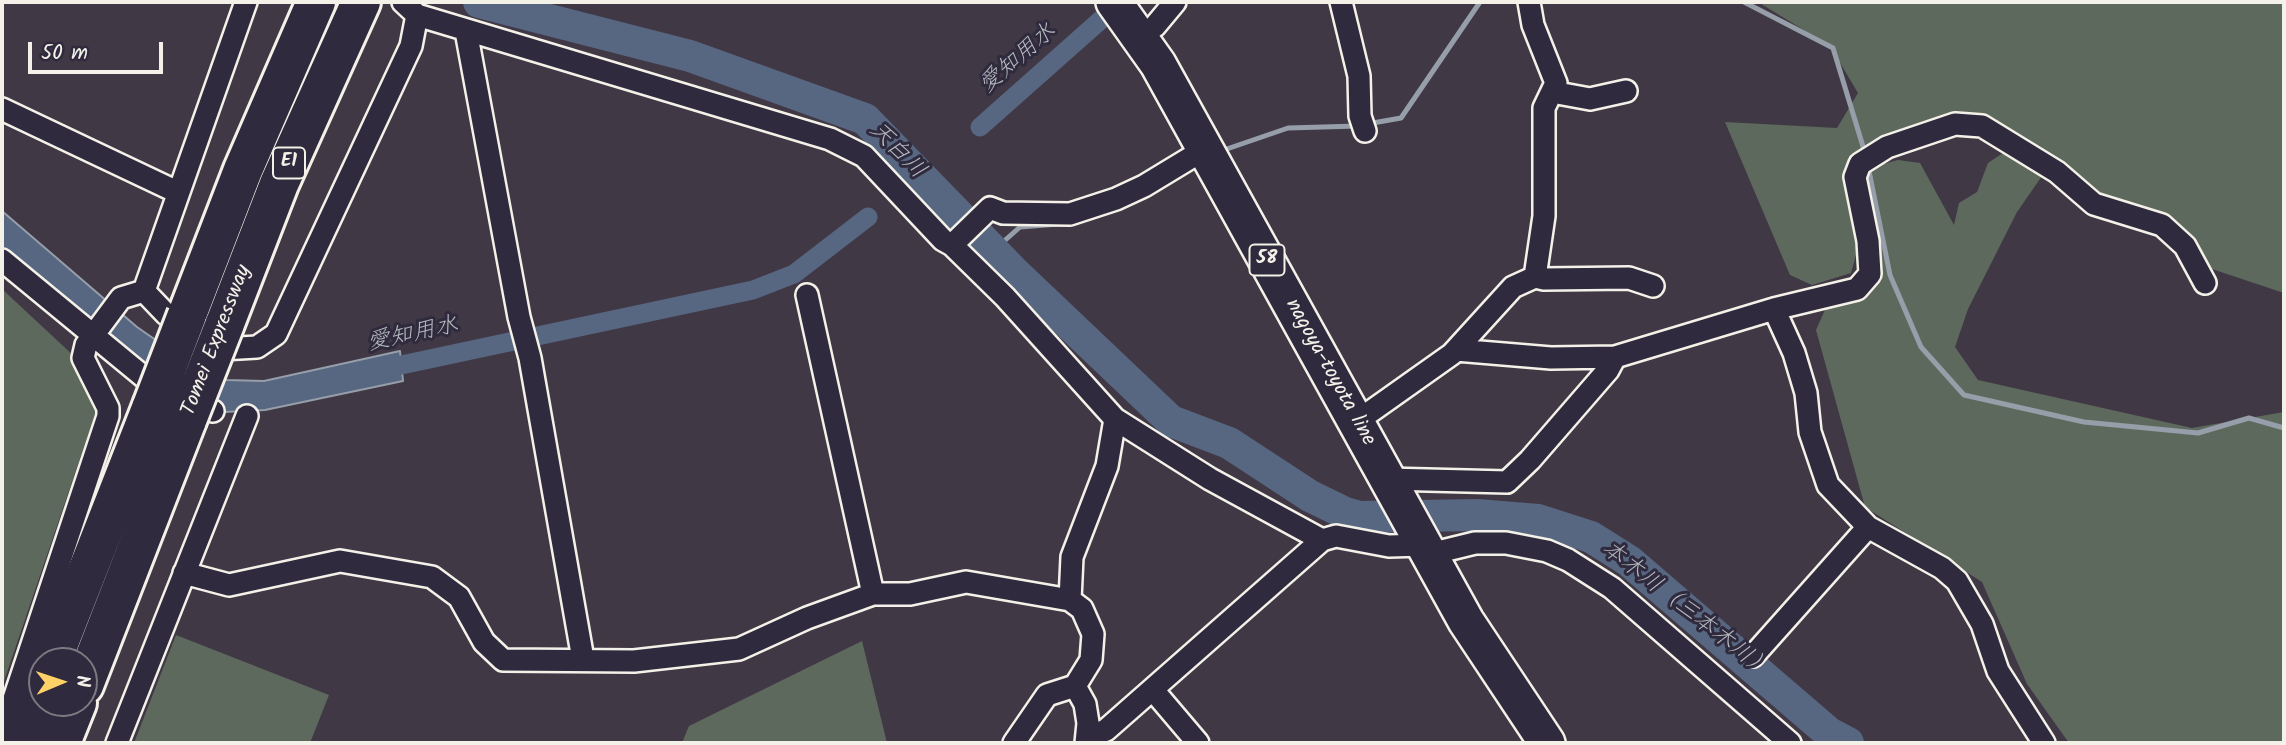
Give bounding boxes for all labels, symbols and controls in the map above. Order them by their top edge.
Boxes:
water label: 愛知用水 [975,19,1063,101]
scale bar [32,28,166,72]
text: 50 m [41,37,88,70]
water label: 天白川 [862,118,930,186]
road number: E1 [273,148,305,178]
road number: 58 [1250,244,1284,276]
street label: Tomei Expressway [178,262,258,420]
street label: nagoya-toyota line [1278,295,1380,451]
water label: 愛知用水 [365,313,461,359]
water label: 本木川（三本木川） [1595,536,1775,686]
north arrow [28,647,98,717]
text: N [67,675,97,688]

